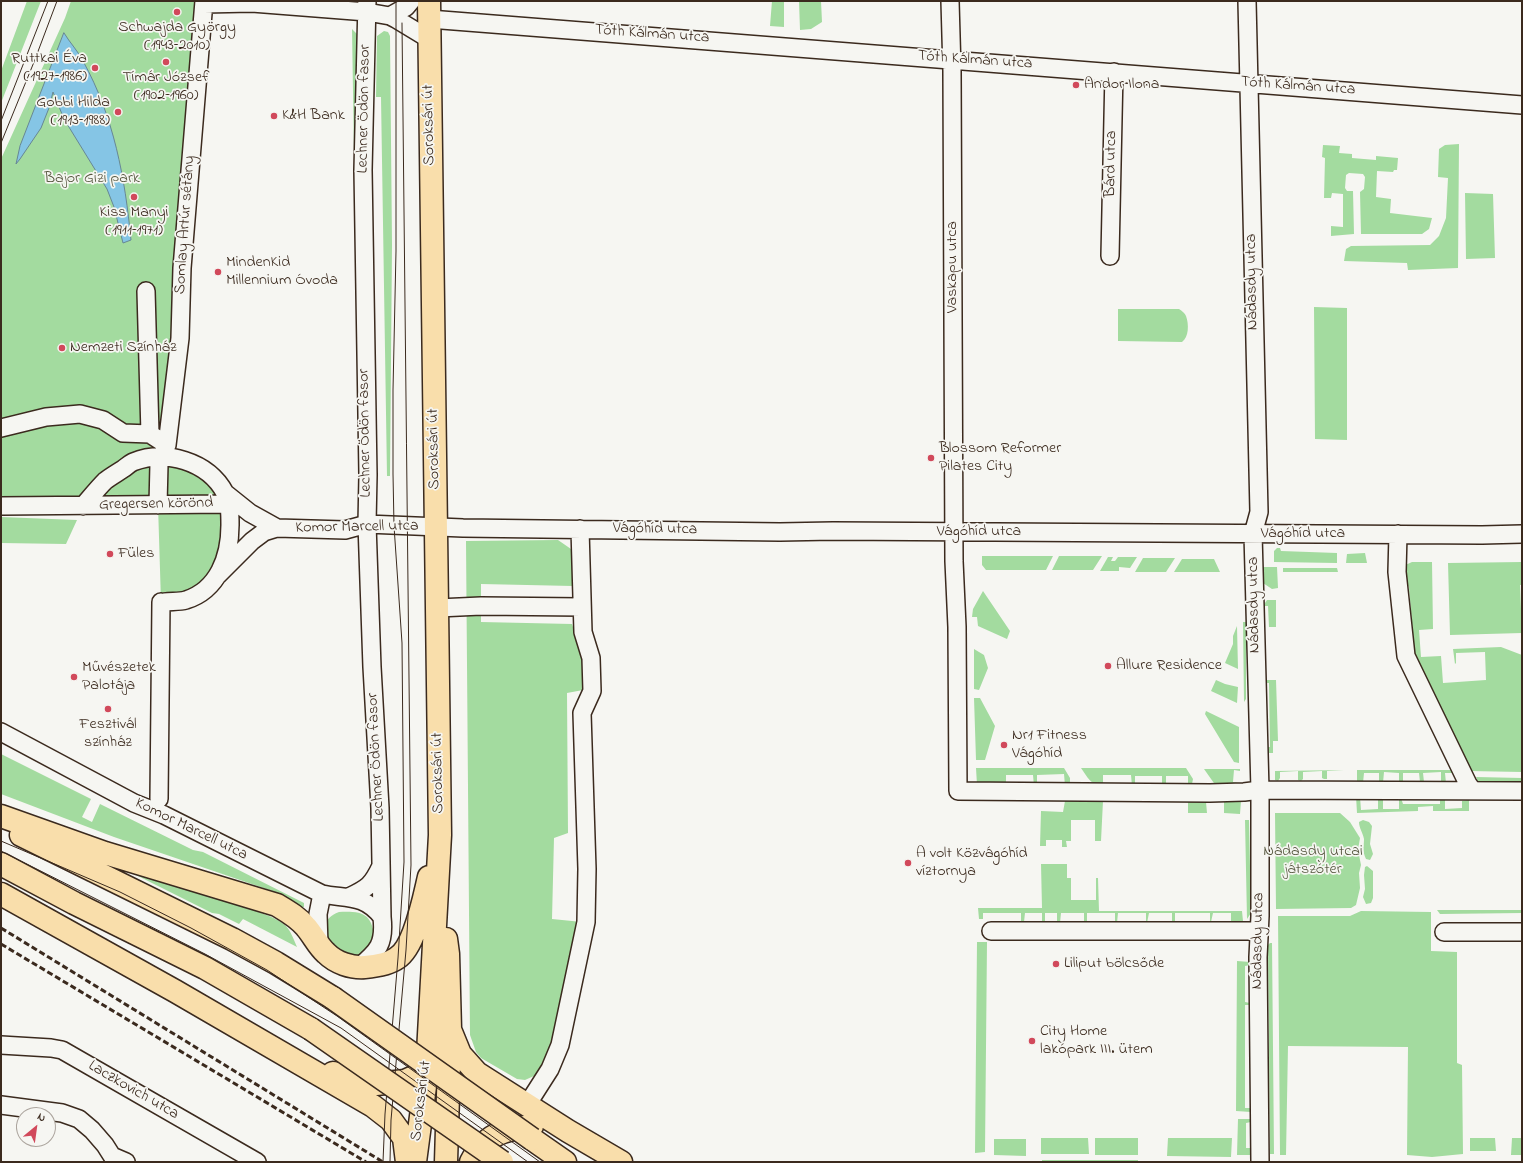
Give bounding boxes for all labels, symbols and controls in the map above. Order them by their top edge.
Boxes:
marker: Schwajda György (1943–2010) [172,7,182,17]
place label: Schwajda György (1943–2010) [118,18,236,56]
street label: Tóth Kálmán utca [594,21,710,49]
street label: Lechner Ödön fasor [354,44,376,174]
street label: Tóth Kálmán utca [917,47,1033,75]
place label: Ruttkai Éva (1927–1986) [11,49,87,87]
marker: Tímár József (1902–1960) [161,57,171,67]
marker: Ruttkai Éva (1927–1986) [90,63,100,73]
place label: Tímár József (1902–1960) [122,68,210,106]
street label: Tóth Kálmán utca [1240,73,1356,101]
place label: Andor Ilona [1084,75,1159,95]
marker: Andor Ilona [1071,80,1081,90]
street label: Soroksári út [420,84,440,166]
place label: Gobbi Hilda (1913–1988) [36,93,110,131]
place label: K&H Bank [282,106,345,126]
marker: Gobbi Hilda (1913–1988) [113,107,123,117]
marker: K&H Bank [269,111,279,121]
street label: Bárd utca [1102,130,1122,198]
street label: Somlay Artúr sétány [172,155,200,295]
park label: Bajor Gizi park [44,169,140,189]
marker: Kiss Manyi (1911–1971) [129,192,139,202]
place label: Kiss Manyi (1911–1971) [100,203,168,241]
street label: Vaskapu utca [943,221,963,313]
street label: Nádasdy utca [1243,233,1263,331]
place label: MindenKid Millennium Óvoda [226,253,338,291]
marker: MindenKid Millennium Óvoda [213,267,223,277]
place label: Nemzeti Színház [70,338,177,358]
marker: Nemzeti Színház [57,343,67,353]
street label: Lechner Ödön fasor [355,368,377,498]
street label: Soroksári út [425,408,445,490]
place label: Blossom Reformer Pilates City [939,439,1061,477]
marker: Blossom Reformer Pilates City [926,453,936,463]
street label: Gregersen körönd [99,494,213,516]
street label: Komor Marcell utca [295,517,419,539]
street label: Vágóhíd utca [613,520,697,540]
street label: Vágóhíd utca [937,522,1021,542]
street label: Vágóhíd utca [1261,524,1345,544]
place label: Füles [118,544,154,564]
marker: Füles [105,549,115,559]
street label: Nádasdy utca [1245,556,1265,654]
place label: Allure Residence [1116,656,1222,676]
place label: Művészetek Palotája [82,658,156,696]
marker: Allure Residence [1103,661,1113,671]
marker: Művészetek Palotája [69,672,79,682]
street label: Lechner Ödön fasor [364,692,390,822]
marker: Fesztivál színház [103,704,113,714]
place label: Fesztivál színház [79,715,137,753]
place label: Nr1 Fitness Vágóhíd [1012,726,1087,764]
street label: Soroksári út [429,732,449,814]
marker: Nr1 Fitness Vágóhíd [999,740,1009,750]
street label: Komor Marcell utca [132,794,250,866]
park label: Nádasdy utcai játszótér [1263,842,1363,880]
place label: A volt Közvágóhíd víztornya [916,844,1028,882]
marker: A volt Közvágóhíd víztornya [903,858,913,868]
street label: Nádasdy utca [1249,892,1269,990]
place label: Liliput bölcsőde [1064,954,1164,974]
marker: Liliput bölcsőde [1051,959,1061,969]
place label: City Home lakópark III. ütem [1040,1022,1153,1060]
marker: City Home lakópark III. ütem [1027,1036,1037,1046]
street label: Laczkovich utca [84,1057,182,1125]
street label: Soroksári út [408,1060,436,1142]
north arrow [16,1107,56,1147]
text: N [34,1109,48,1126]

